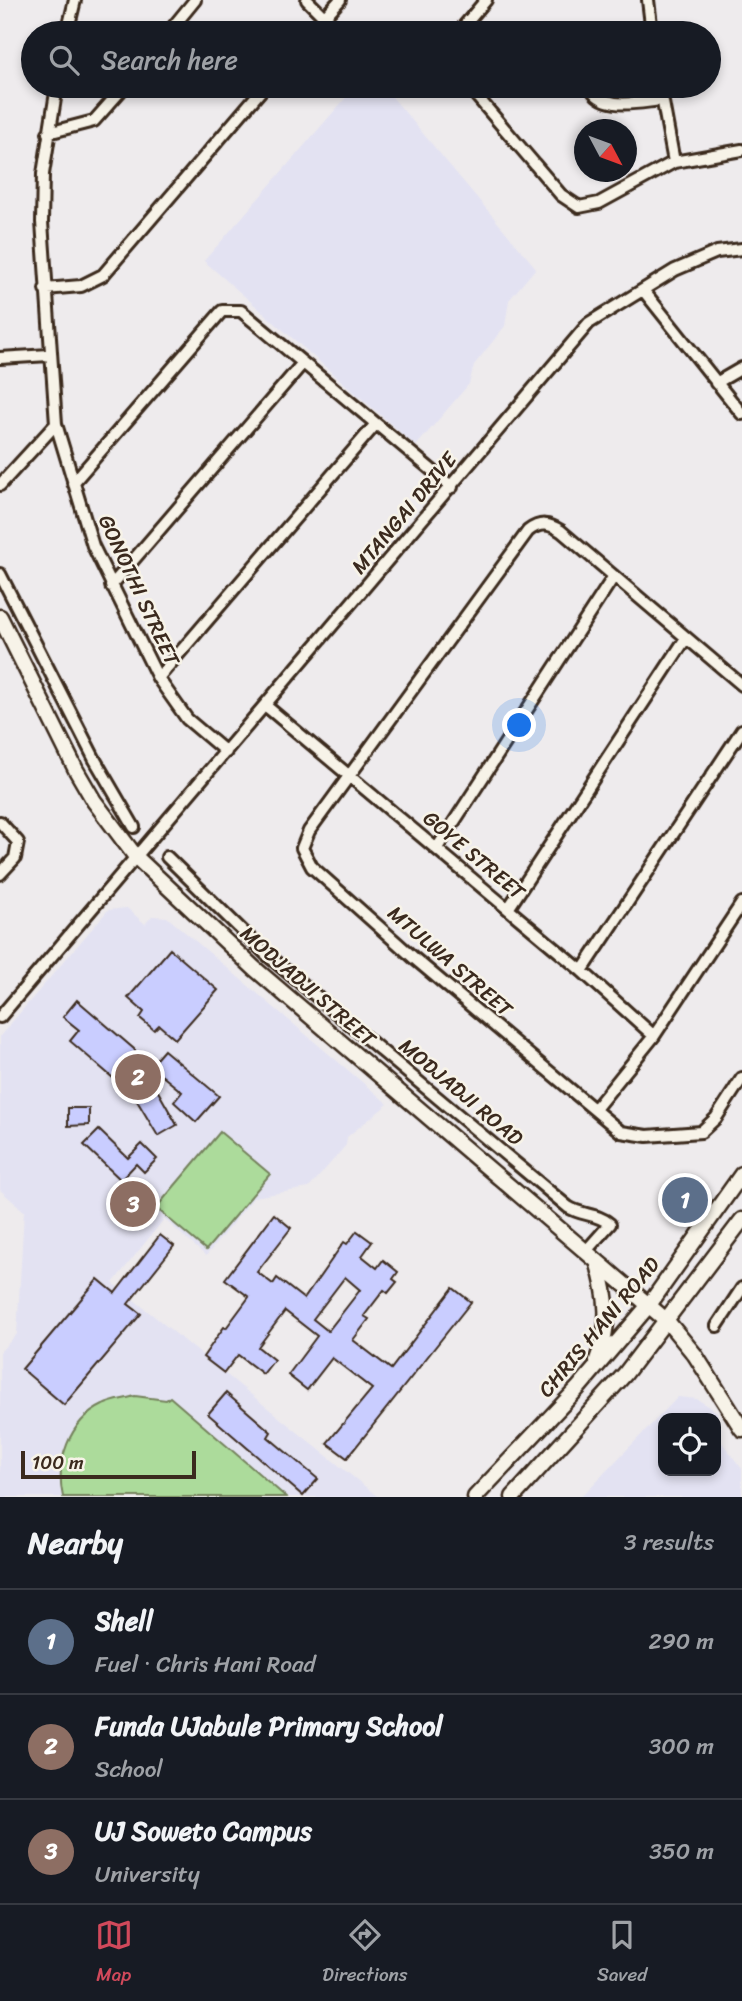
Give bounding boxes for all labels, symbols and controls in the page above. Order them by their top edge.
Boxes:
search box [21,21,721,98]
text: Search here [101,37,238,83]
icon: search [45,41,83,79]
north arrow [574,119,637,182]
street label: MTANGAI DRIVE [341,442,468,583]
street label: GONOTHI STREET [87,508,191,674]
your location [502,708,536,742]
street label: GOYE STREET [414,800,535,911]
street label: MTULWA STREET [379,895,523,1028]
street label: MODJADJI STREET [231,916,386,1057]
street label: MODJADJI ROAD [390,1028,532,1156]
pin: 2 [115,1051,161,1103]
pin: 1 [662,1174,708,1226]
pin: 3 [110,1178,156,1230]
street label: CHRIS HANI ROAD [528,1247,670,1406]
map controls [658,1413,721,1476]
button: locate [658,1413,721,1476]
text: 100 m [32,1446,84,1479]
scale bar [21,1448,196,1480]
text: Nearby [28,1516,123,1570]
text: 3 results [624,1522,714,1563]
text: Shell [95,1598,153,1644]
text: 1 [46,1621,56,1662]
text: 290 m [648,1621,714,1662]
text: Fuel · Chris Hani Road [95,1644,316,1685]
text: Funda UJabule Primary School [95,1703,443,1749]
text: 2 [44,1726,58,1767]
text: 300 m [649,1726,714,1767]
text: School [95,1749,163,1790]
text: UJ Soweto Campus [95,1808,312,1854]
text: 3 [45,1831,57,1872]
text: 350 m [649,1831,714,1872]
text: University [95,1854,200,1895]
tab: Map [95,1916,133,1991]
tab: Directions [322,1916,408,1991]
tab: Saved [597,1916,647,1991]

